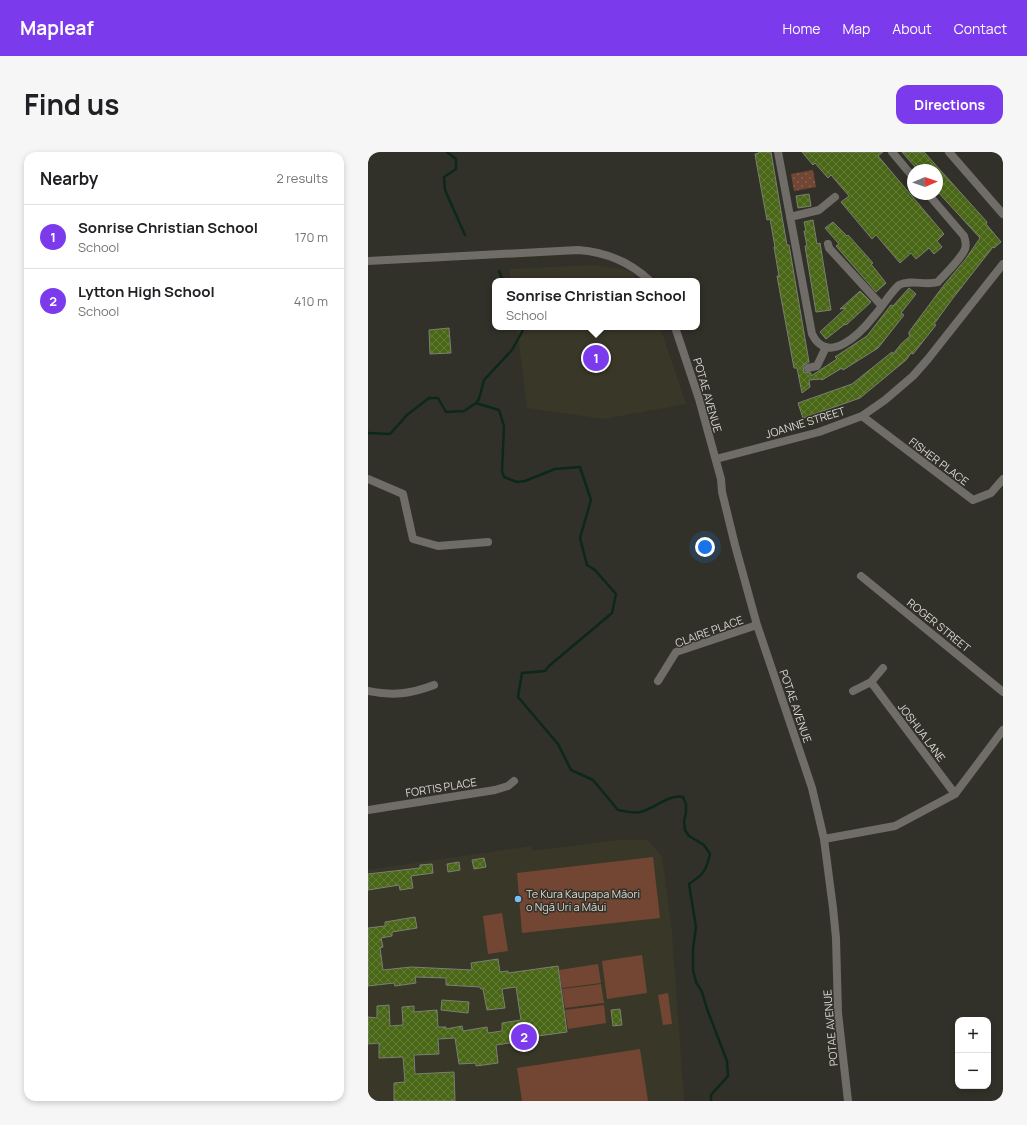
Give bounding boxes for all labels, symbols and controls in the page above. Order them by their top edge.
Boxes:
text: Mapleaf [20,15,94,41]
text: Home [783,19,820,38]
text: Map [842,19,870,38]
text: About [892,19,932,38]
text: Contact [954,19,1007,38]
text: Find us [24,85,119,123]
button: Directions [896,85,1003,124]
north arrow [907,164,943,200]
text: Nearby [40,167,98,190]
text: 2 results [276,169,328,187]
text: Sonrise Christian School [78,217,258,238]
text: 1 [50,228,56,246]
text: 170 m [295,228,328,246]
text: School [78,238,119,256]
popup [492,278,700,330]
text: Lytton High School [78,281,215,302]
text: Sonrise Christian School [506,285,686,306]
text: 2 [49,292,57,310]
text: 410 m [294,292,328,310]
text: School [78,302,119,320]
text: School [506,306,547,324]
pin: 1 [583,343,609,373]
street label: POTAE AVENUE [690,356,726,434]
street label: JOANNE STREET [763,403,847,441]
street label: FISHER PLACE [906,434,972,488]
your location [695,537,715,557]
street label: ROGER STREET [904,595,974,655]
street label: CLAIRE PLACE [673,612,745,650]
street label: POTAE AVENUE [776,667,816,745]
street label: JOSHUA LANE [895,699,949,765]
street label: FORTIS PLACE [404,774,478,800]
place label: Te Kura Kaupapa Māori o Ngā Uri a Māui [526,886,640,914]
marker: Te Kura Kaupapa Māori o Ngā Uri a Māui [513,894,523,904]
street label: POTAE AVENUE [819,989,841,1067]
map controls [955,1017,991,1089]
button: + [955,1017,991,1053]
pin: 2 [511,1022,537,1052]
button: − [955,1053,991,1089]

